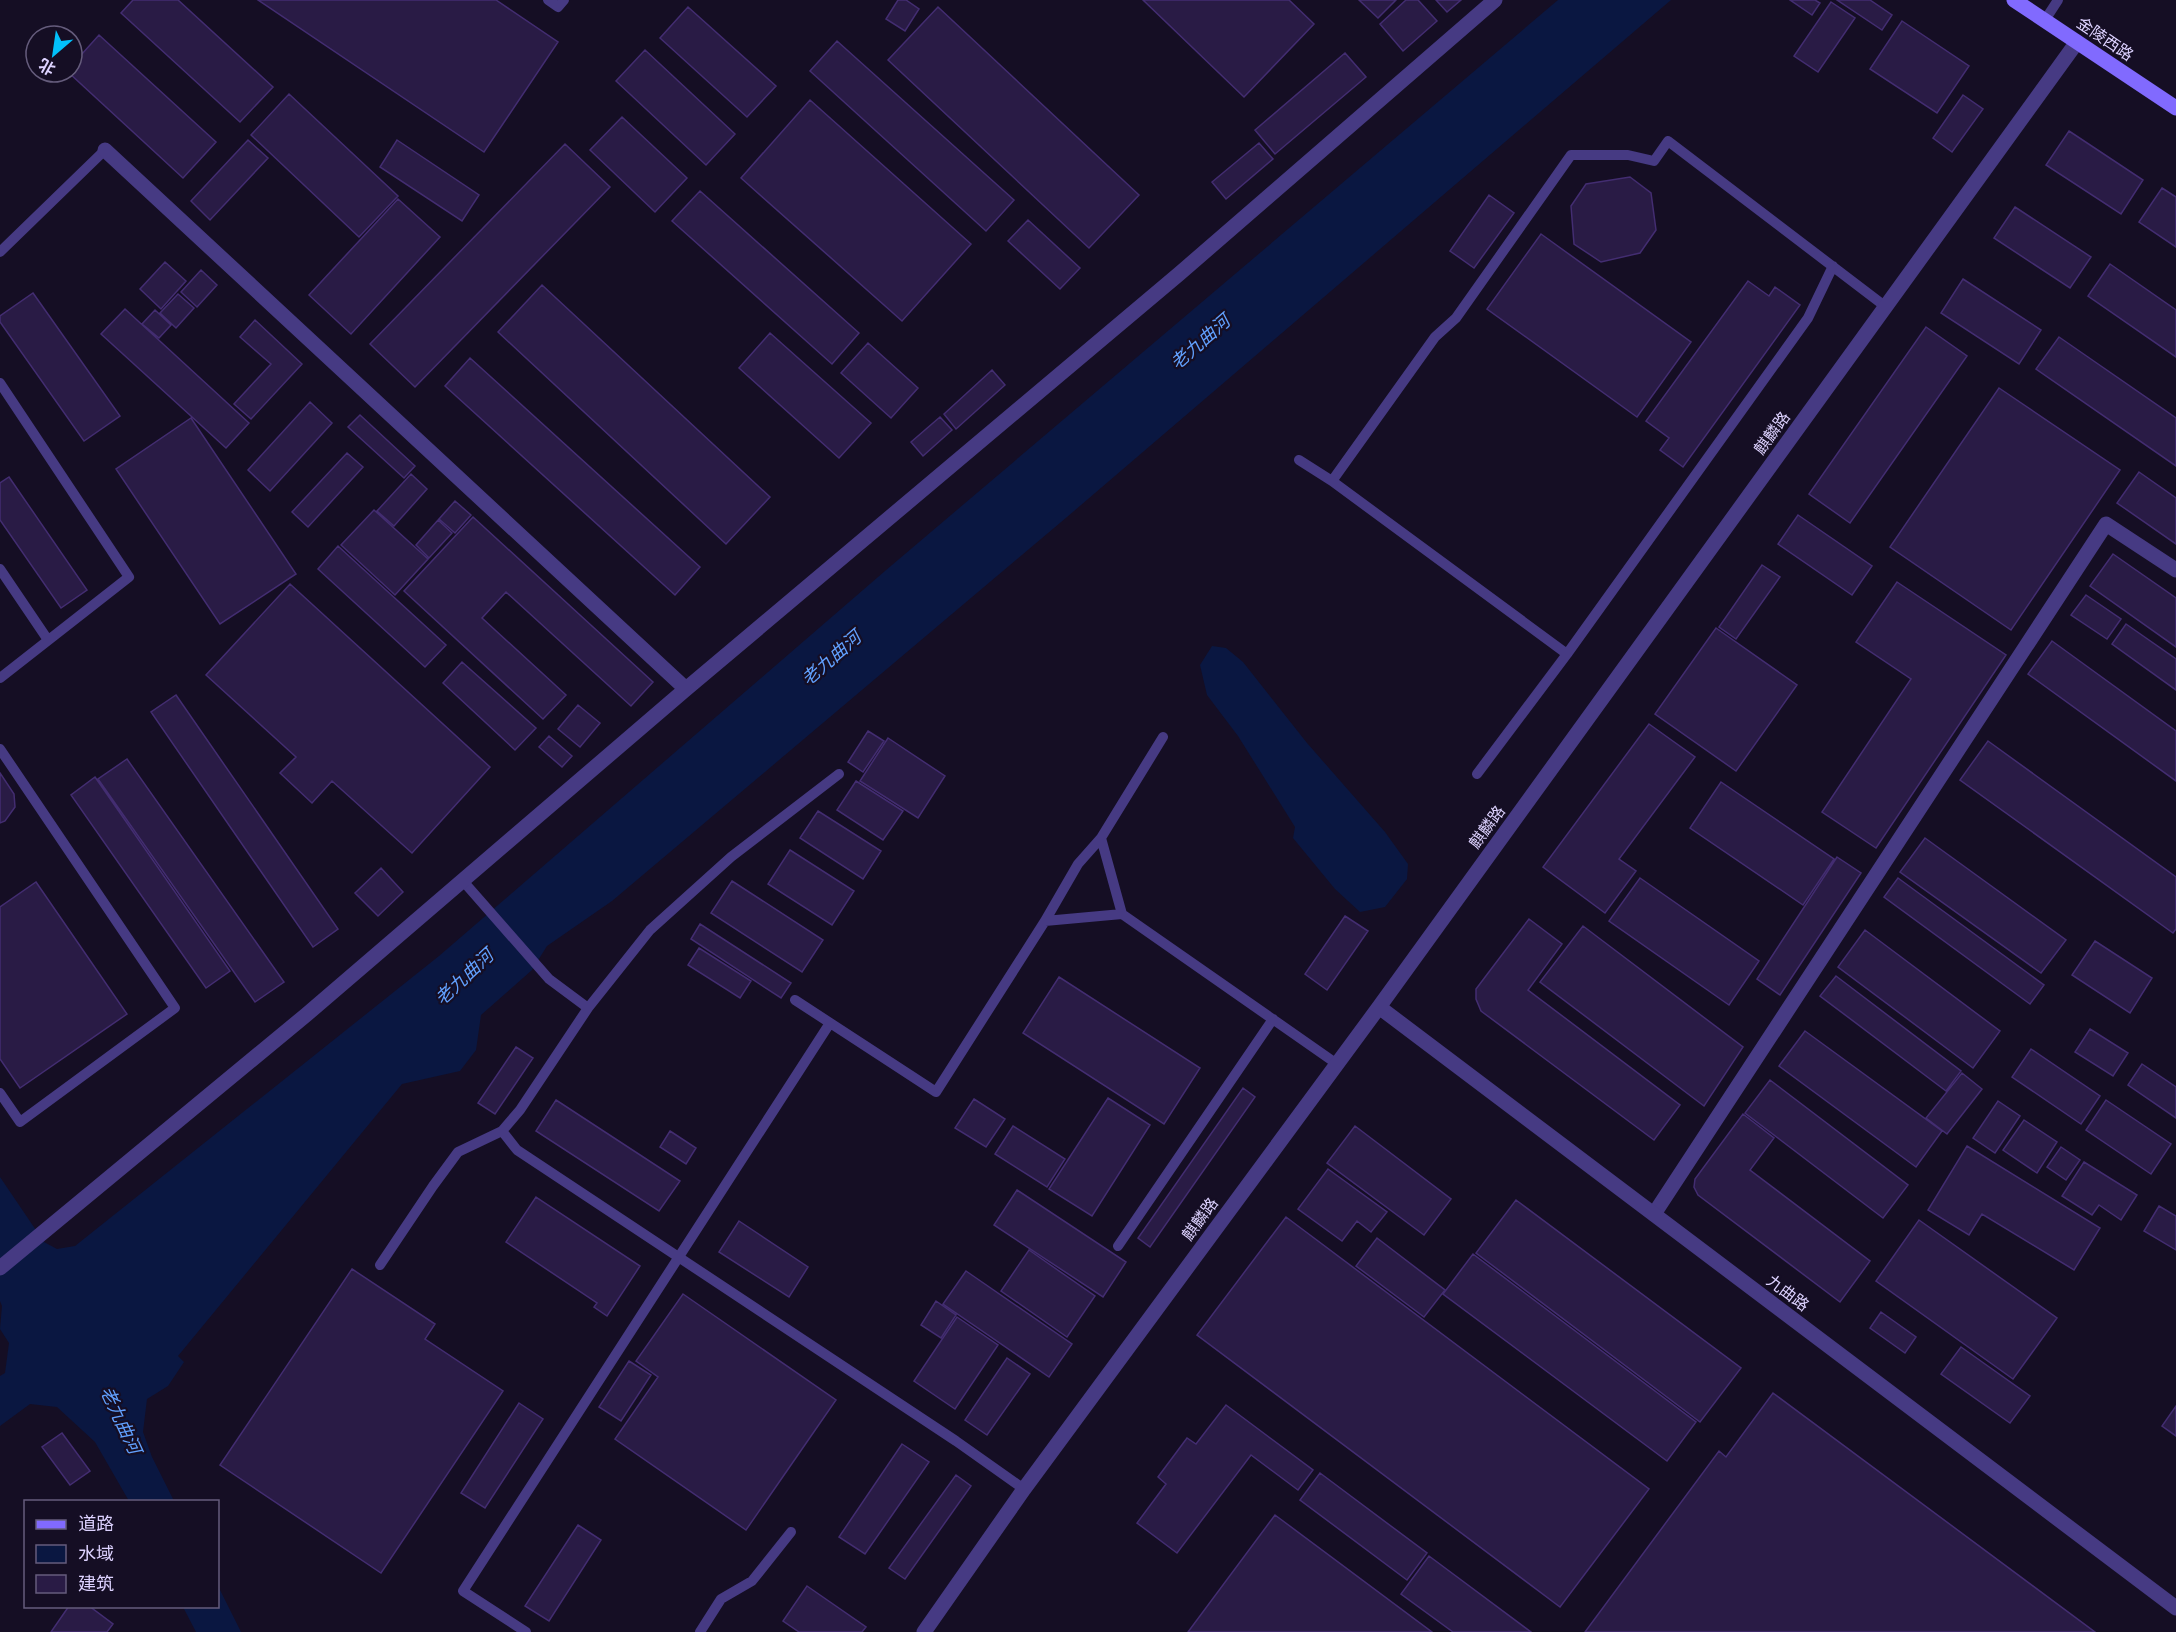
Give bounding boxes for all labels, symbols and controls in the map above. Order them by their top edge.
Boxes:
street label: 金陵西路 [2073,13,2137,65]
north arrow [24,24,84,84]
text: 北 [35,54,59,79]
water label: 老九曲河 [1166,308,1236,374]
street label: 麒麟路 [1750,408,1794,458]
water label: 老九曲河 [797,624,867,690]
street label: 麒麟路 [1465,802,1509,852]
water label: 老九曲河 [431,943,500,1009]
street label: 麒麟路 [1178,1194,1222,1244]
street label: 九曲路 [1763,1271,1813,1315]
water label: 老九曲河 [96,1383,147,1460]
legend [24,1500,219,1608]
text: 道路 [78,1513,114,1534]
text: 水域 [78,1543,114,1564]
text: 建筑 [78,1573,114,1594]

